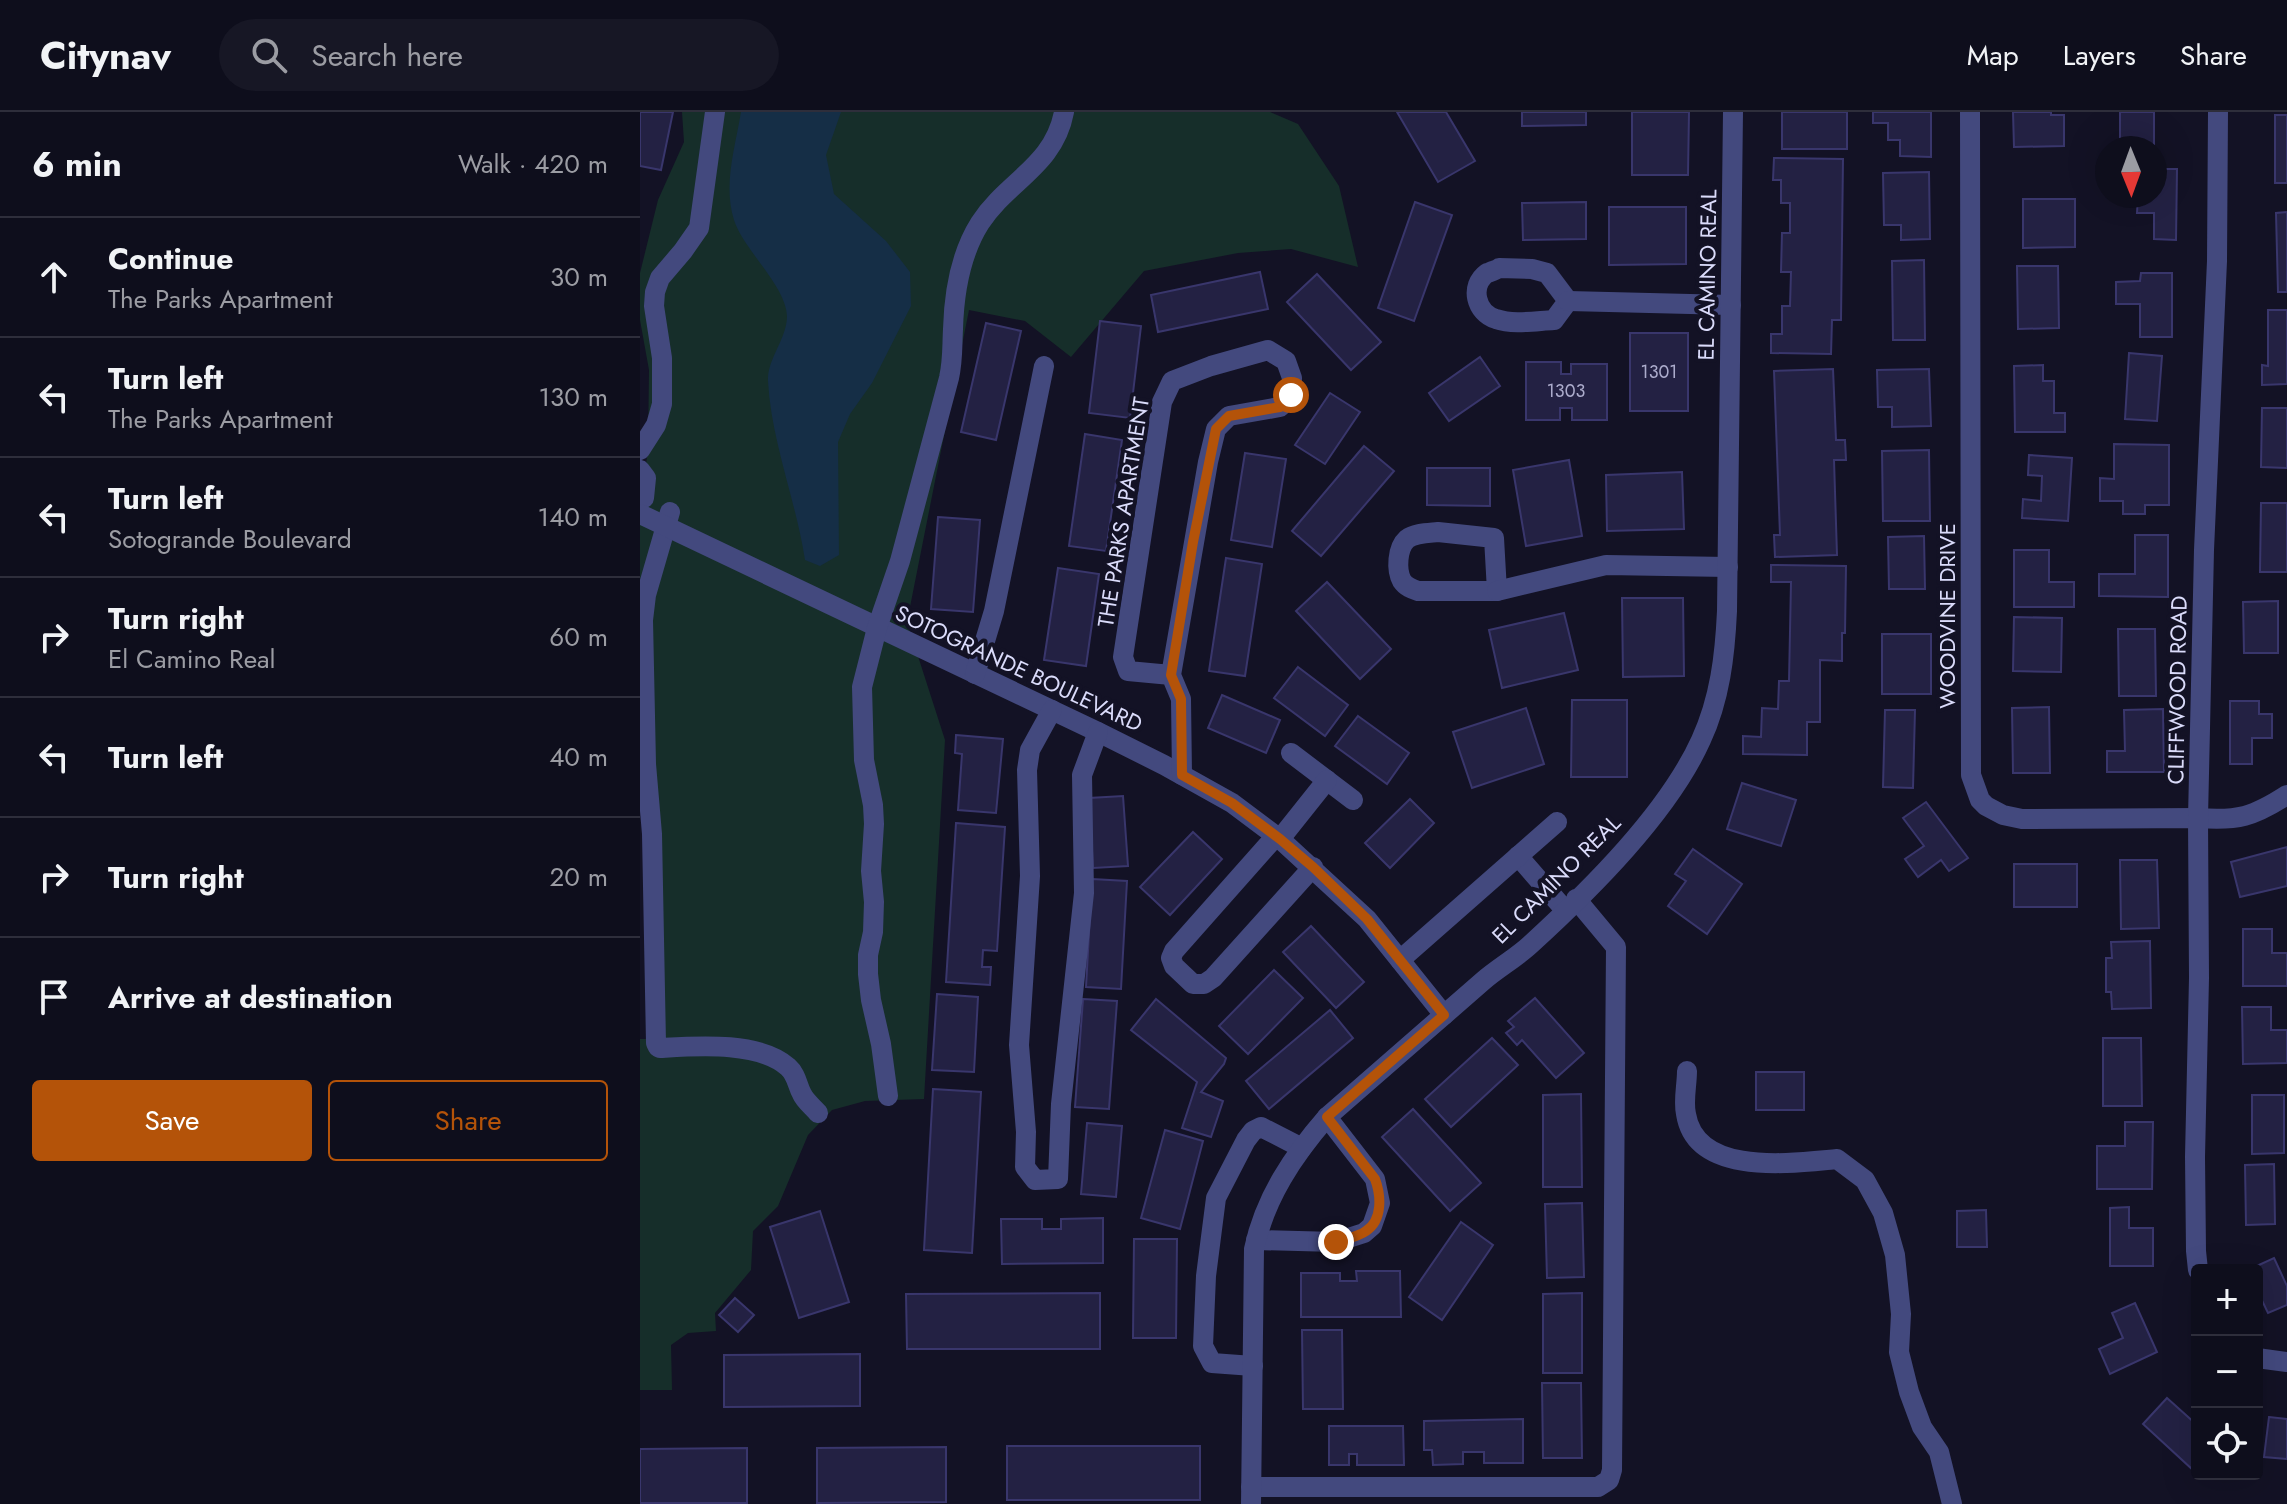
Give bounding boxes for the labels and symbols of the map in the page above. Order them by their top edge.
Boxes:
north arrow [2095,136,2167,208]
street label: EL CAMINO REAL [1690,189,1724,361]
house number: 1301 [1641,359,1677,385]
route start [1273,377,1309,413]
house number: 1303 [1547,378,1585,404]
street label: THE PARKS APARTMENT [1089,394,1157,629]
street label: WOODVINE DRIVE [1931,523,1963,709]
street label: CLIFFWOOD ROAD [2159,595,2195,785]
street label: SOTOGRANDE BOULEVARD [890,597,1148,739]
street label: EL CAMINO REAL [1484,807,1628,951]
route end [1318,1224,1354,1260]

